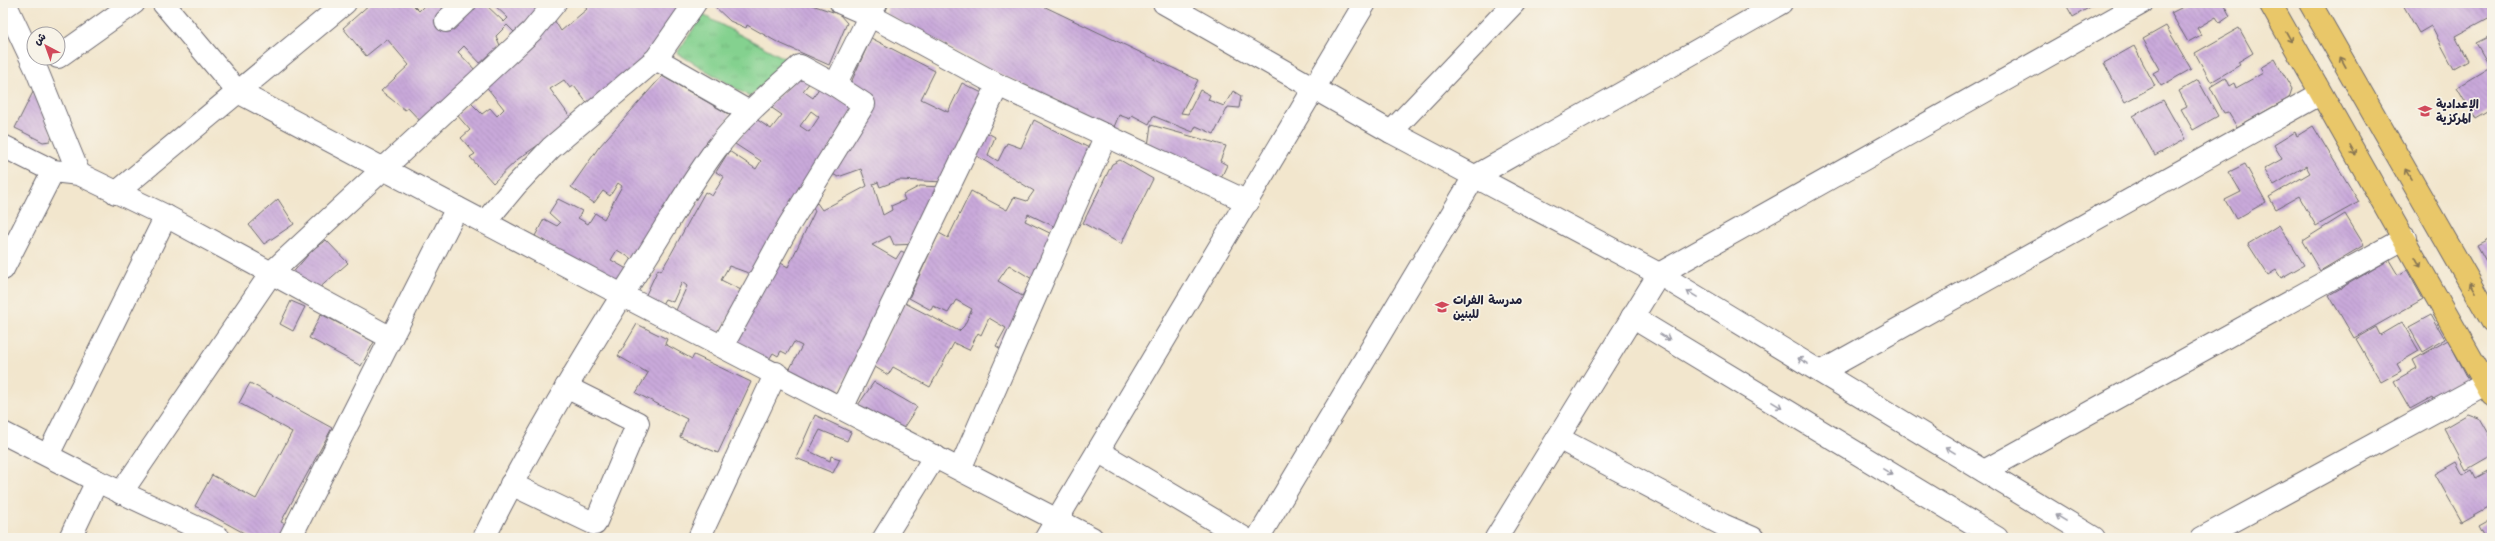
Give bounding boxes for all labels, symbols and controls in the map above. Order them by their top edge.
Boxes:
north arrow [26,26,66,66]
text: ش [30,28,51,50]
one-way arrow [2285,31,2293,43]
one-way arrow [2339,56,2347,68]
place label: الإعدادية المركزية [2436,95,2479,128]
school or university icon: الإعدادية المركزية [2417,103,2433,119]
one-way arrow [2350,144,2358,156]
one-way arrow [2404,168,2412,180]
one-way arrow [2415,256,2423,268]
one-way arrow [2468,281,2476,293]
one-way arrow [1686,289,1698,297]
place label: مدرسة الفرات للبنين [1453,291,1522,324]
school or university icon: مدرسة الفرات للبنين [1434,299,1450,315]
one-way arrow [1659,334,1671,342]
one-way arrow [1798,357,1809,365]
one-way arrow [1771,401,1783,409]
one-way arrow [1944,446,1956,454]
one-way arrow [1882,468,1894,476]
one-way arrow [2055,513,2067,521]

